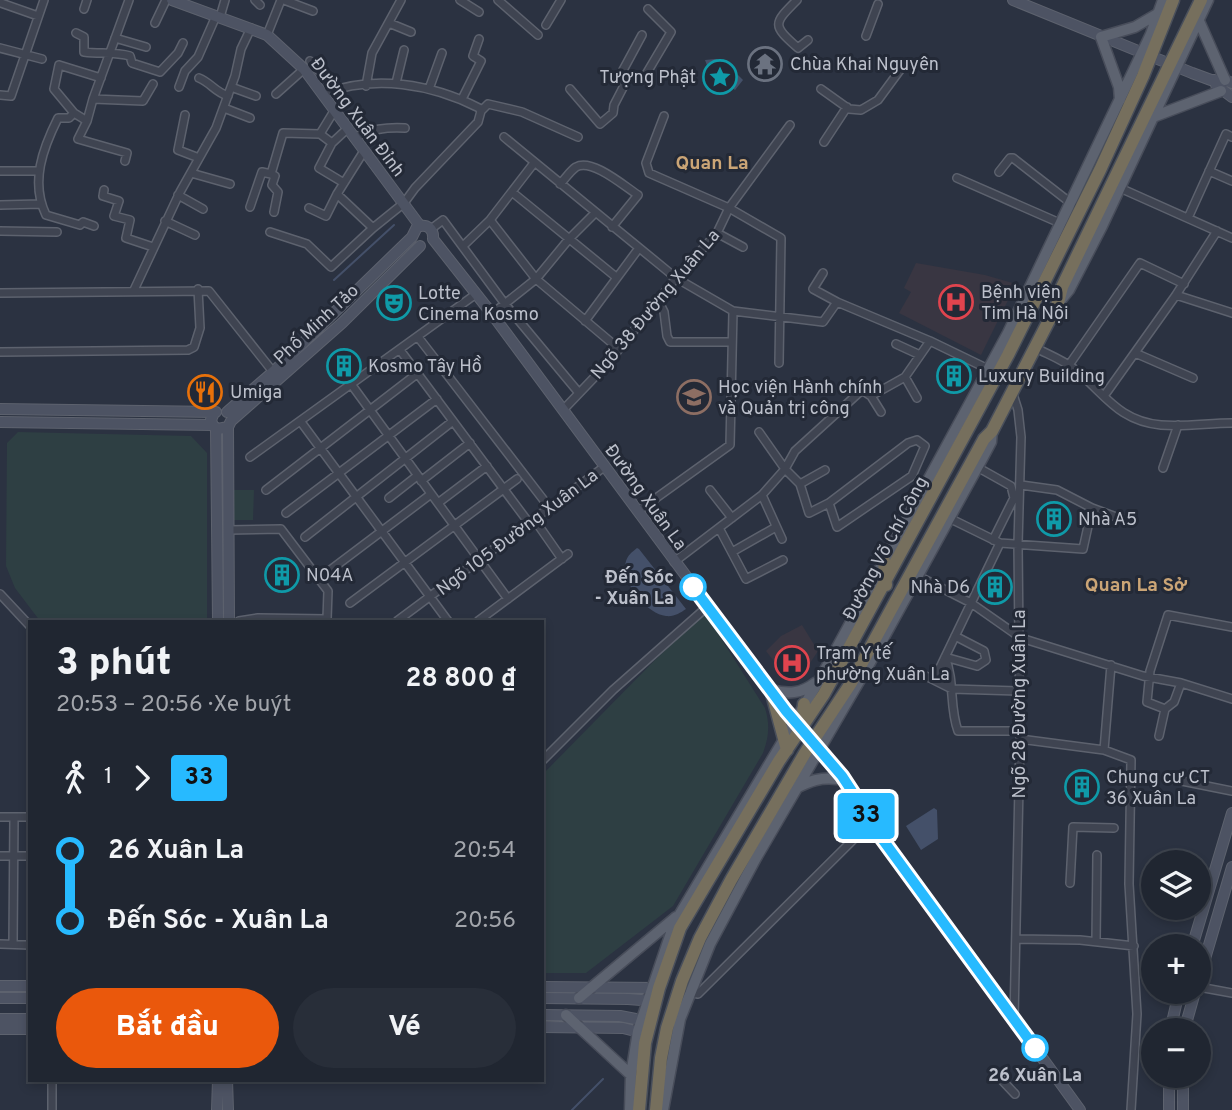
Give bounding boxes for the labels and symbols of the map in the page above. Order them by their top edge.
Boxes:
temple icon: Chùa Khai Nguyên [746,45,784,83]
street label: Đường Xuân Đỉnh [304,54,409,182]
place label: Chùa Khai Nguyên [790,54,939,77]
place icon: Tượng Phật [701,58,739,96]
place label: Tượng Phật [599,67,696,90]
district label: Quan La [675,152,749,176]
street label: Ngõ 38 Đường Xuân La [587,225,726,385]
street label: Phố Minh Tảo [269,279,364,370]
place label: Bệnh viện Tim Hà Nội [981,282,1069,326]
place label: Lotte Cinema Kosmo [418,283,539,327]
hospital icon: Bệnh viện Tim Hà Nội [937,283,975,321]
theatre icon: Lotte Cinema Kosmo [375,284,413,322]
building icon: Kosmo Tây Hồ [325,347,363,385]
place label: Kosmo Tây Hồ [368,355,482,379]
building icon: Luxury Building [935,357,973,395]
place label: Luxury Building [978,366,1105,389]
restaurant icon: Umiga [186,373,224,411]
place label: Học viện Hành chính và Quản trị công [718,377,882,421]
school or university icon: Học viện Hành chính và Quản trị công [675,378,713,416]
place label: Umiga [230,382,282,405]
street label: Đường Xuân La [599,440,691,556]
street label: Ngõ 105 Đường Xuân La [432,465,603,602]
street label: Đường Võ Chí Công [839,473,934,625]
building icon: Nhà A5 [1035,500,1073,538]
place label: Nhà A5 [1078,509,1137,532]
building icon: N04A [263,556,301,594]
place label: N04A [306,565,353,588]
place label: Đến Sóc - Xuân La [594,566,674,611]
building icon: Nhà D6 [976,568,1014,606]
marker: Đến Sóc - Xuân La [680,574,706,600]
district label: Quan La Sở [1085,574,1188,598]
place label: Nhà D6 [910,577,970,600]
street label: Ngõ 28 Đường Xuân La [1009,609,1032,799]
place label: Trạm Y tế phường Xuân La [816,642,950,687]
hospital icon: Trạm Y tế phường Xuân La [773,644,811,682]
place label: Chung cư CT 36 Xuân La [1106,767,1210,811]
building icon: Chung cư CT 36 Xuân La [1063,768,1101,806]
line badge: 33 [834,793,898,839]
marker: 26 Xuân La [1022,1035,1048,1061]
place label: 26 Xuân La [988,1065,1082,1088]

